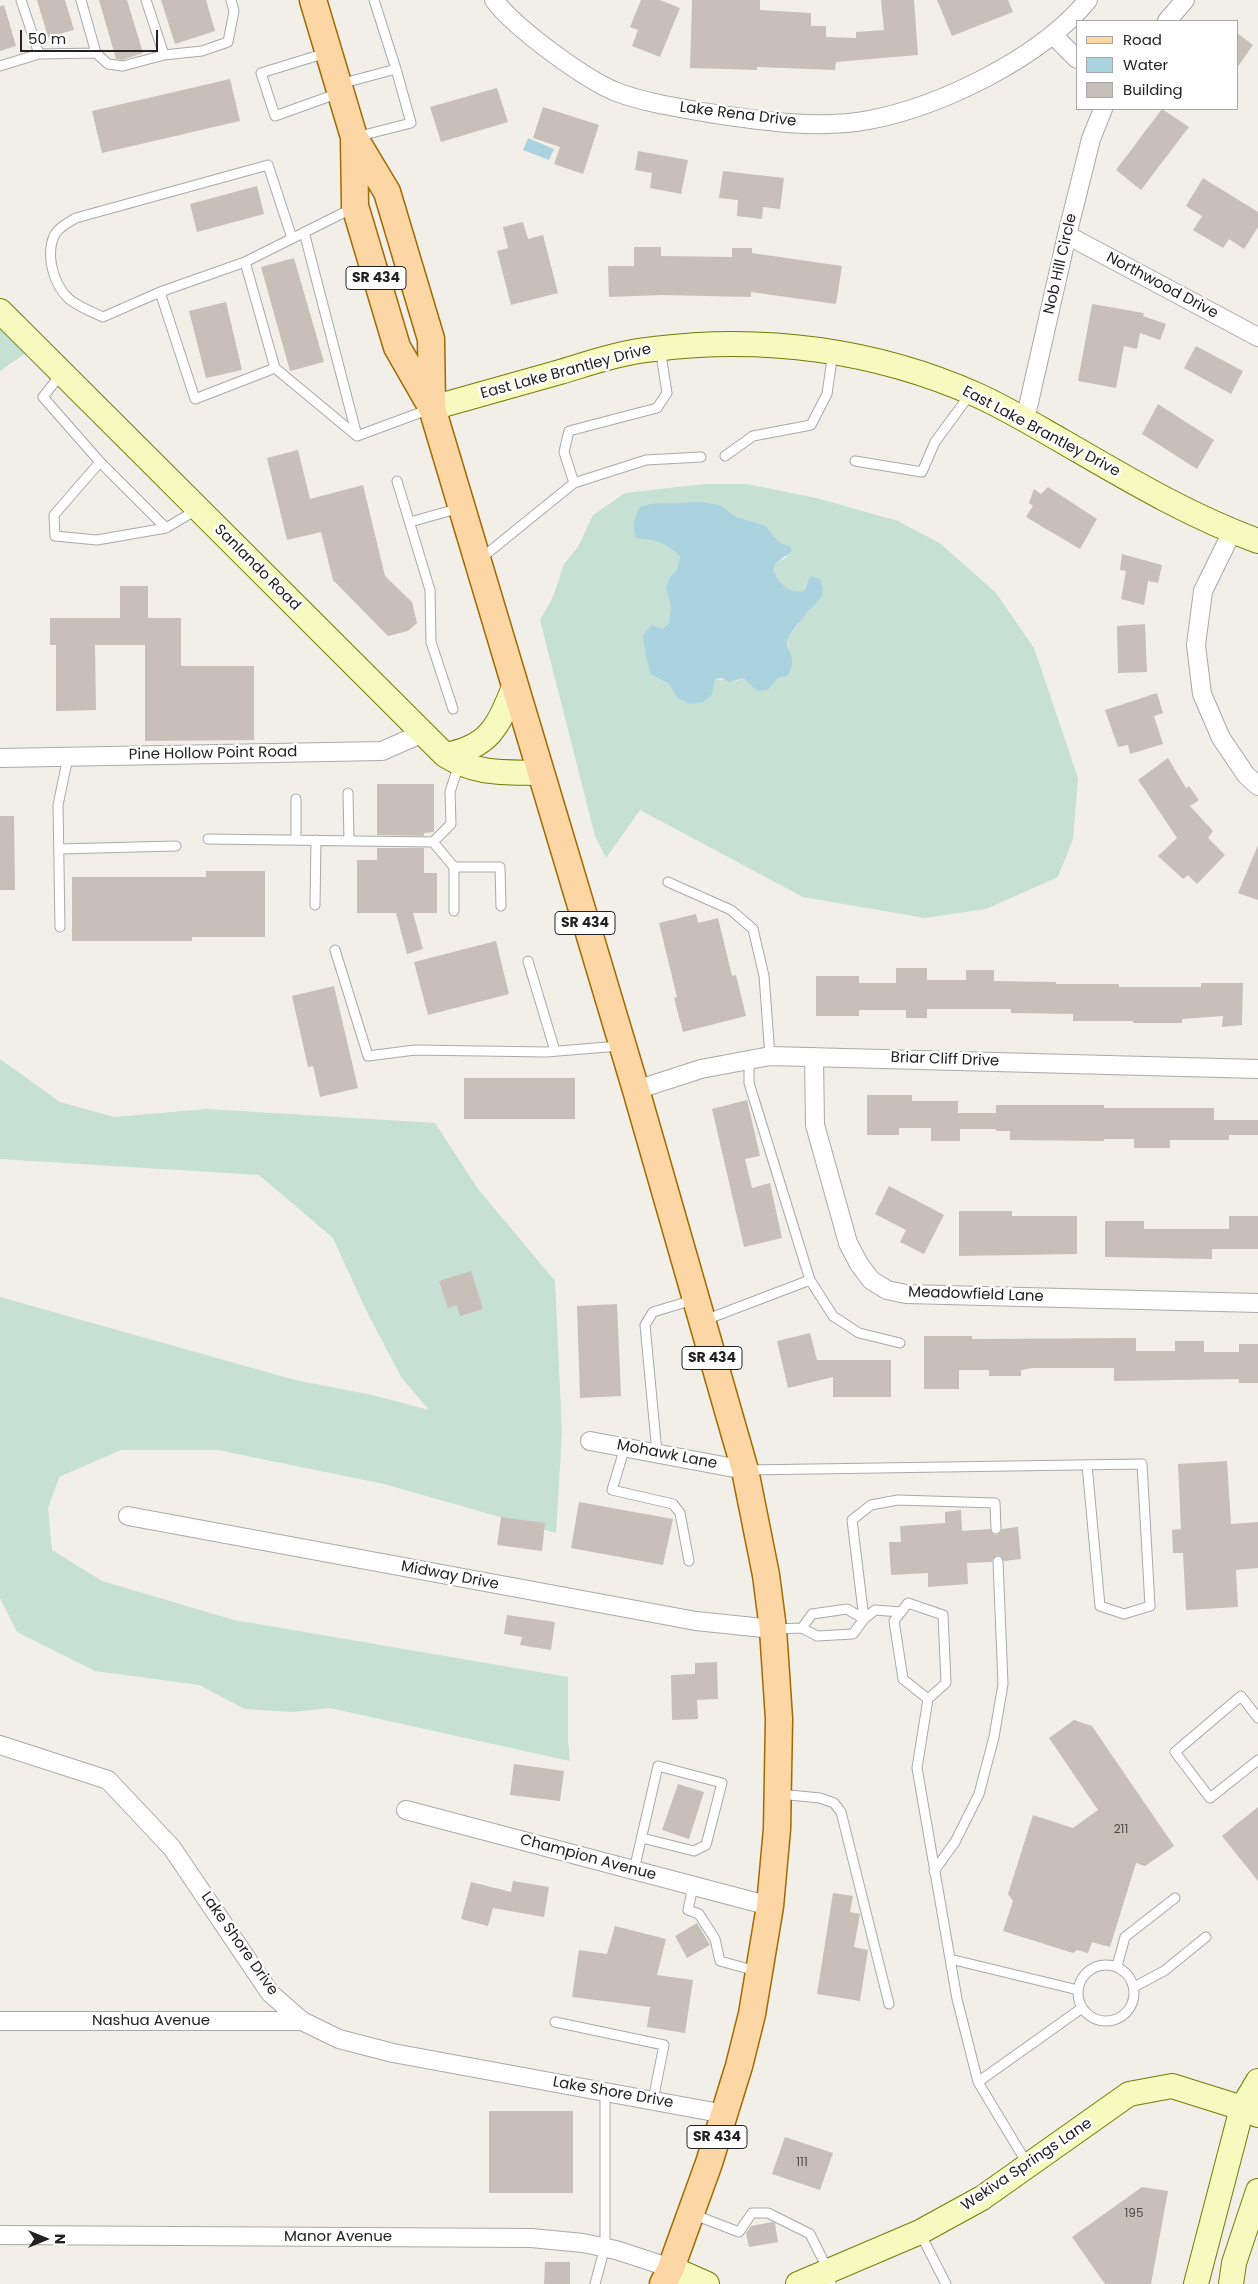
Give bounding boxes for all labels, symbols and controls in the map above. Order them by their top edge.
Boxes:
scale bar [22,20,160,52]
legend [1076,20,1238,110]
text: 50 m [28,28,66,49]
text: Road [1123,29,1162,50]
text: Water [1123,54,1168,75]
text: Building [1123,79,1183,100]
street label: Lake Rena Drive [679,99,797,131]
street label: Nob Hill Circle [1041,212,1081,316]
street label: Northwood Drive [1103,249,1221,323]
road number: SR 434 [346,266,406,290]
street label: East Lake Brantley Drive [479,341,653,403]
street label: East Lake Brantley Drive [959,383,1123,481]
street label: Sanlando Road [210,521,304,615]
street label: Pine Hollow Point Road [129,744,297,764]
road number: SR 434 [555,911,615,934]
street label: Briar Cliff Drive [890,1049,1000,1071]
street label: Meadowfield Lane [908,1284,1044,1306]
road number: SR 434 [682,1346,742,1370]
street label: Mohawk Lane [615,1436,719,1474]
street label: Midway Drive [400,1558,500,1594]
house number: 211 [1114,1823,1128,1837]
street label: Champion Avenue [518,1831,658,1885]
street label: Lake Shore Drive [197,1889,281,1999]
street label: Nashua Avenue [92,2012,210,2030]
street label: Lake Shore Drive [551,2074,675,2112]
street label: Wekiva Springs Lane [958,2115,1096,2215]
road number: SR 434 [687,2126,747,2148]
house number: 111 [796,2156,808,2170]
house number: 195 [1125,2207,1143,2221]
north arrow [20,2214,70,2264]
street label: Manor Avenue [284,2228,392,2246]
text: N [50,2234,70,2244]

